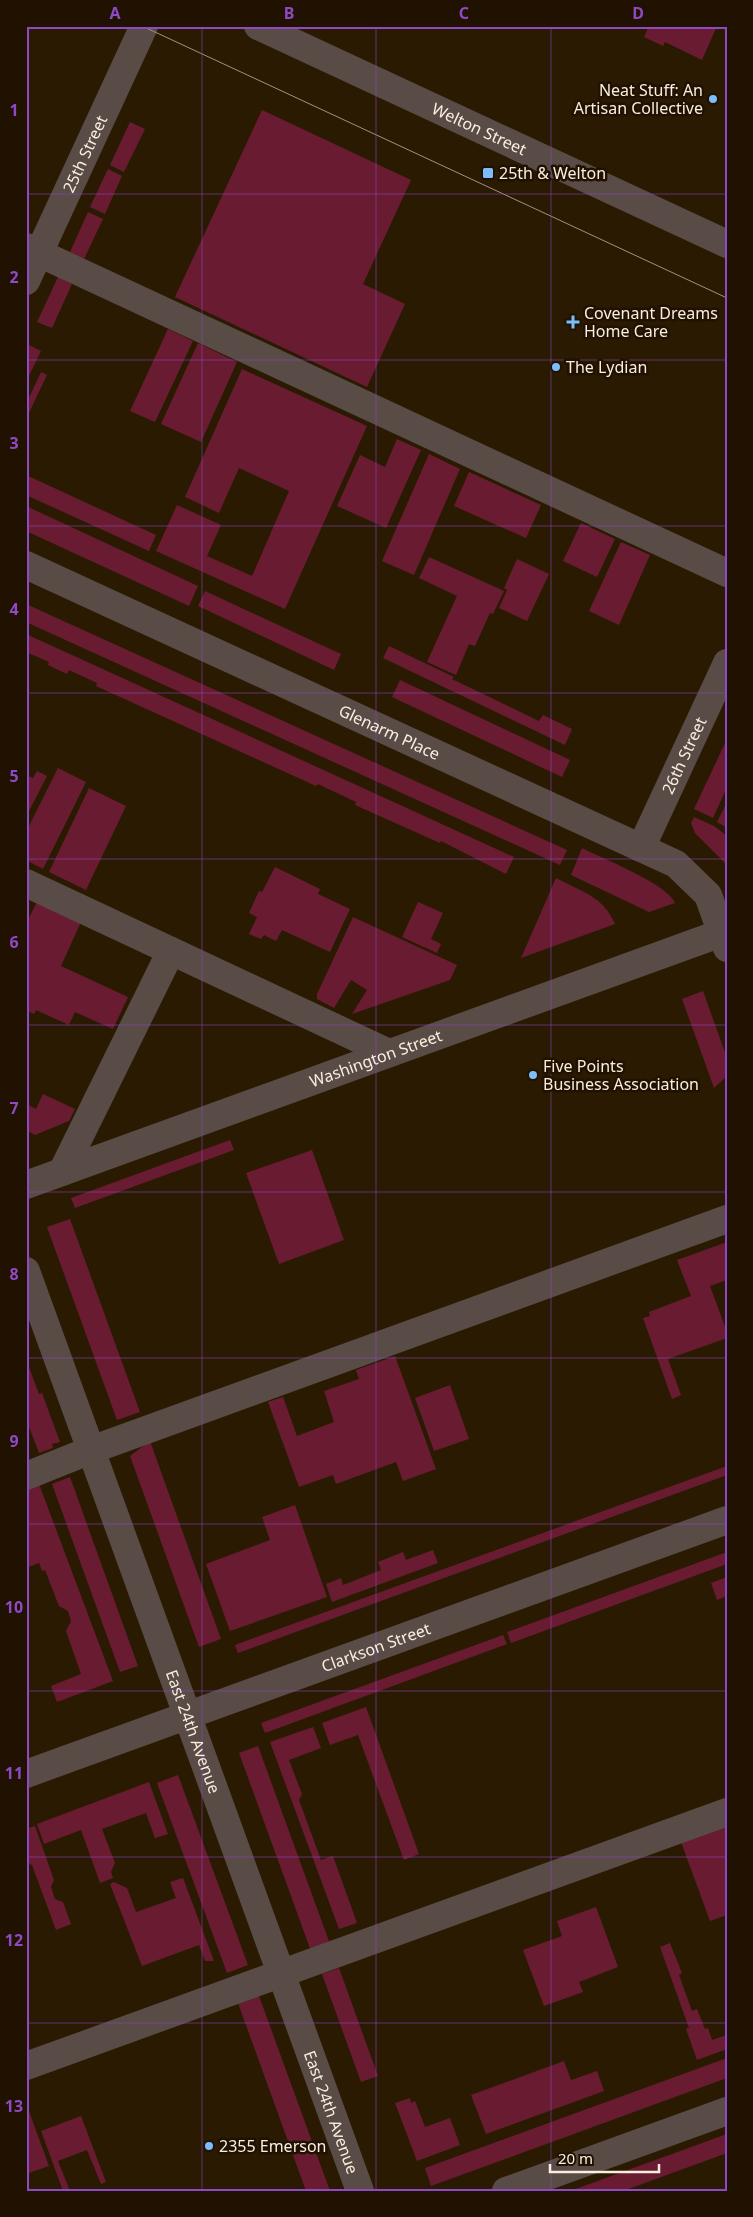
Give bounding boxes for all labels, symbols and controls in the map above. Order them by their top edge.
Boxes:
text: A [109,2,121,24]
text: B [284,2,294,24]
text: C [459,2,469,24]
text: D [632,2,644,24]
place label: Neat Stuff: An Artisan Collective [574,79,703,119]
marker: Neat Stuff: An Artisan Collective [707,93,719,105]
street label: Welton Street [428,97,530,160]
text: 1 [9,99,19,121]
street label: 25th Street [57,112,112,196]
place label: 25th & Welton [499,162,606,184]
marker: 25th & Welton [481,166,495,180]
text: 2 [9,266,19,288]
place label: Covenant Dreams Home Care [584,302,718,342]
marker: Covenant Dreams Home Care [566,315,580,329]
place label: The Lydian [566,356,647,378]
marker: The Lydian [550,361,562,373]
text: 3 [9,432,19,454]
text: 4 [9,598,19,620]
street label: Glenarm Place [335,699,443,765]
street label: 26th Street [657,713,712,798]
text: 5 [9,765,19,787]
text: 6 [9,931,19,953]
street label: Washington Street [307,1024,445,1092]
place label: Five Points Business Association [543,1055,699,1095]
marker: Five Points Business Association [527,1069,539,1081]
text: 7 [9,1097,19,1119]
text: 8 [9,1263,19,1285]
text: 9 [9,1430,19,1452]
text: 10 [5,1596,23,1618]
street label: Clarkson Street [318,1617,434,1677]
street label: East 24th Avenue [161,1667,226,1796]
text: 11 [5,1762,23,1784]
text: 12 [5,1929,23,1951]
street label: East 24th Avenue [299,2047,364,2177]
text: 13 [5,2095,23,2117]
place label: 2355 Emerson [219,2135,327,2157]
marker: 2355 Emerson [203,2140,215,2152]
scale bar [550,2142,659,2174]
text: 20 m [558,2148,593,2168]

